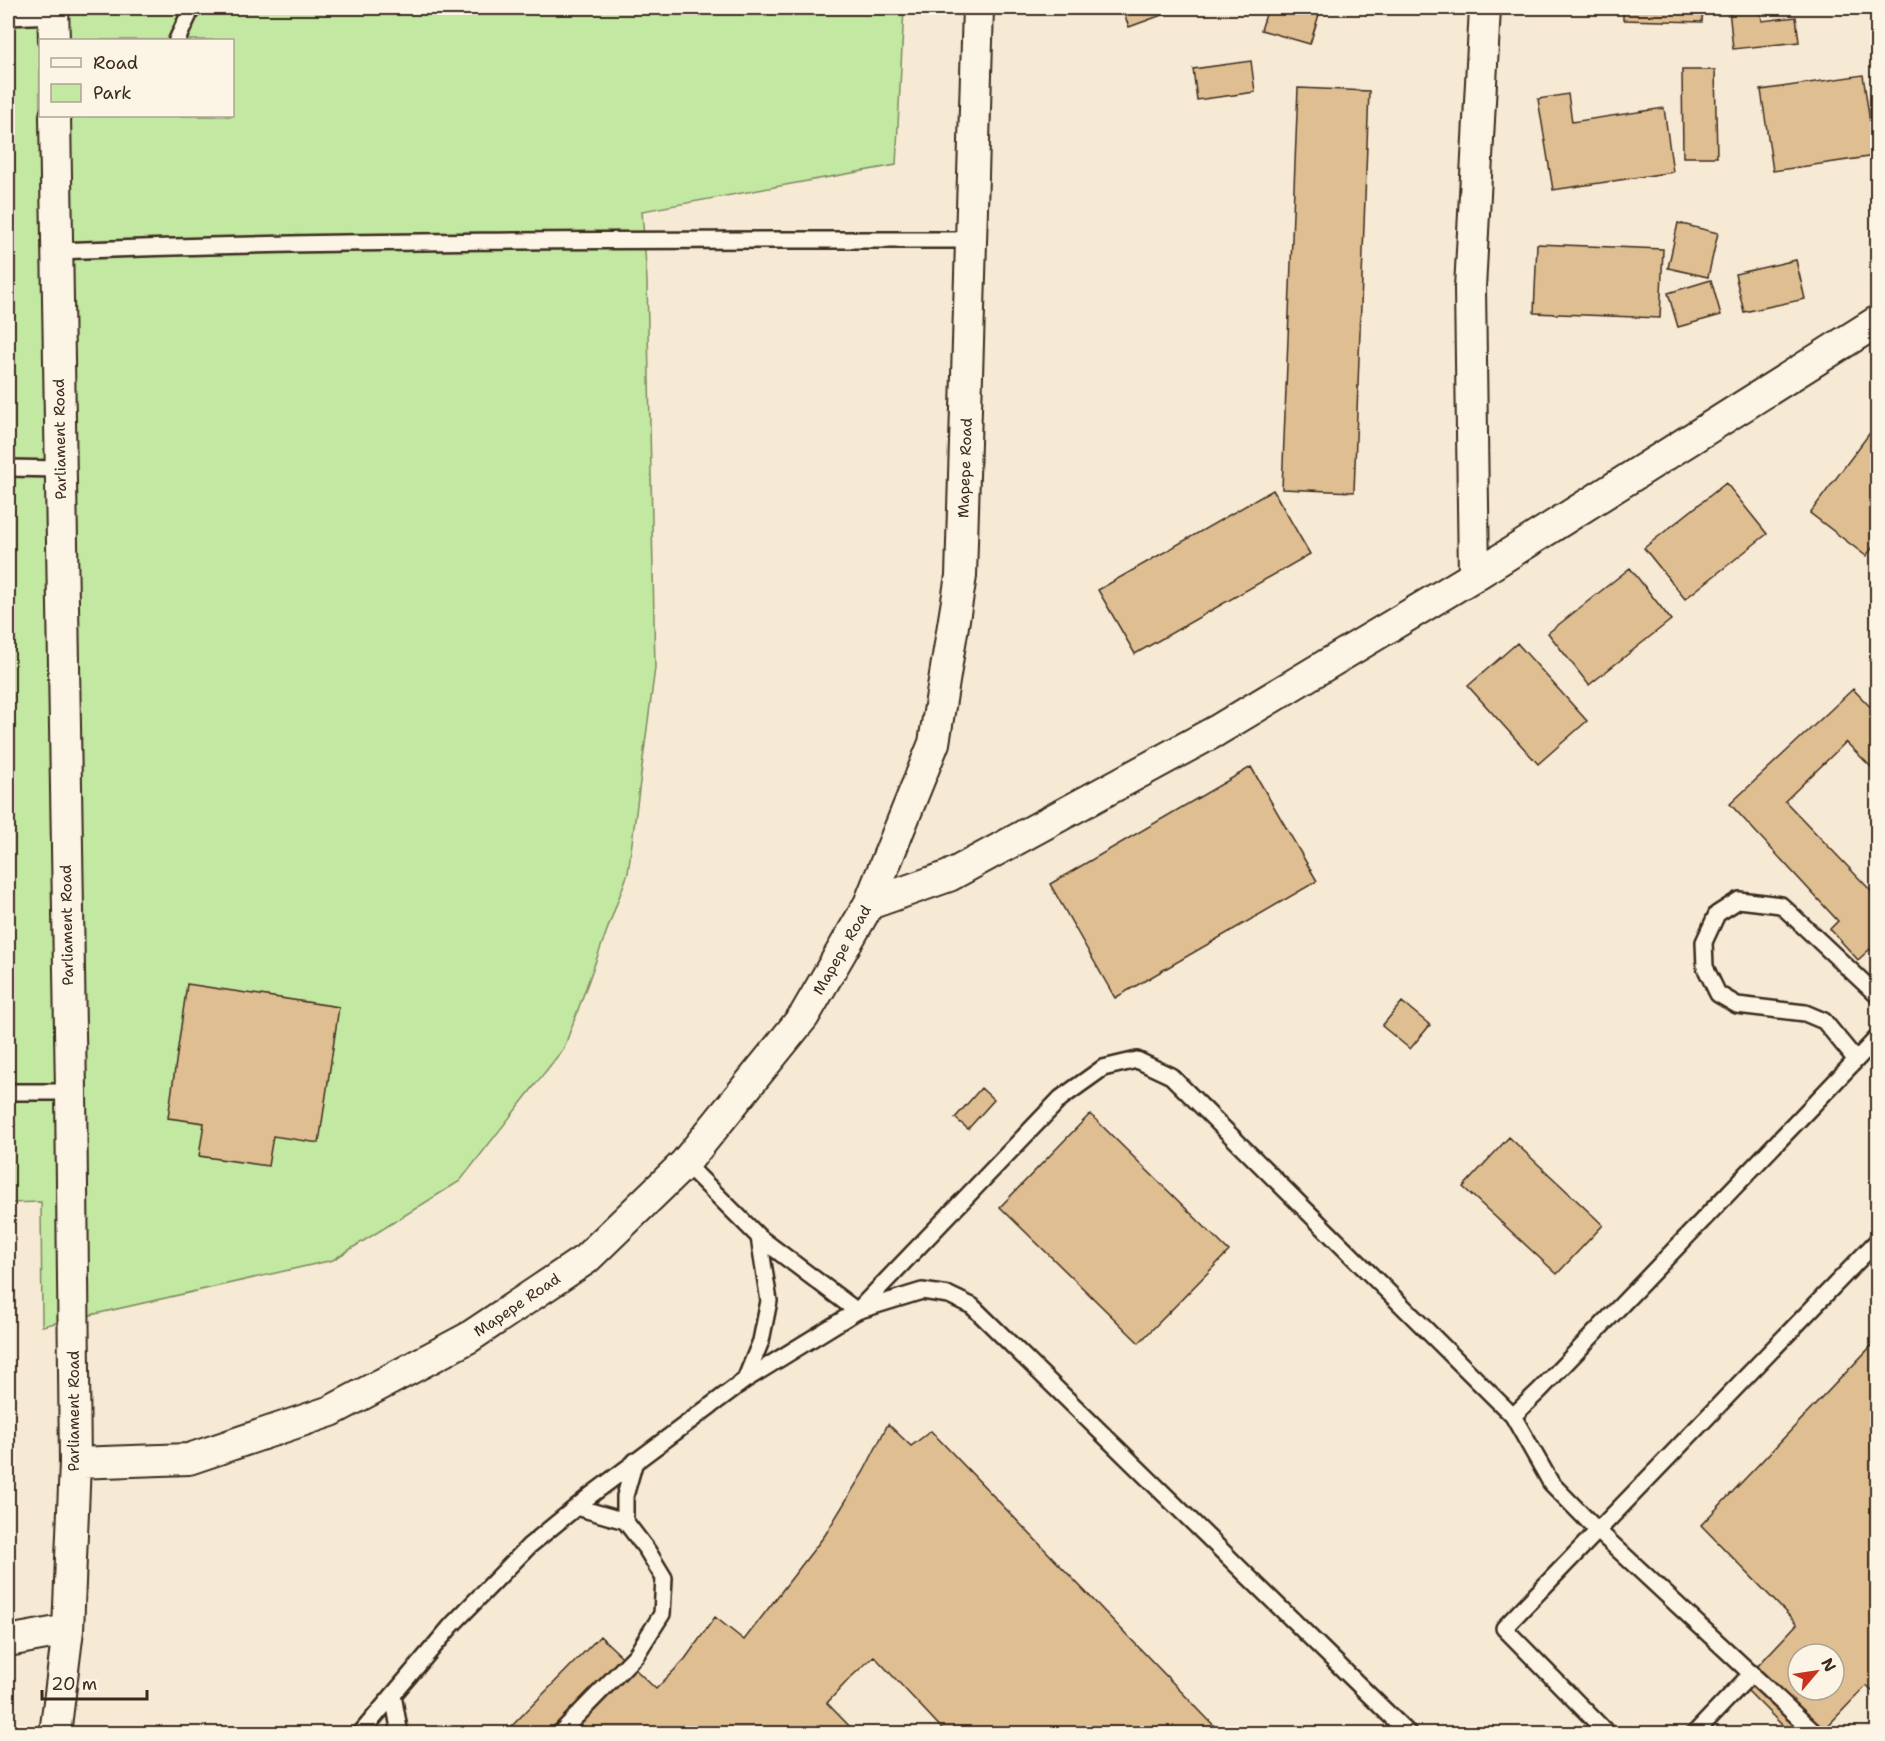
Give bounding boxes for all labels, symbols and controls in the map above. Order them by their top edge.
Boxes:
legend [39,39,234,117]
text: Road [93,51,138,75]
text: Park [93,81,132,105]
street label: Parliament Road [49,378,71,500]
street label: Mapepe Road [953,417,977,518]
street label: Parliament Road [56,864,78,986]
street label: Mapepe Road [808,901,876,998]
street label: Mapepe Road [470,1268,565,1341]
street label: Parliament Road [64,1350,84,1472]
north arrow [1786,1642,1846,1702]
text: N [1816,1654,1841,1676]
scale bar [42,1663,147,1701]
text: 20 m [51,1672,97,1696]

